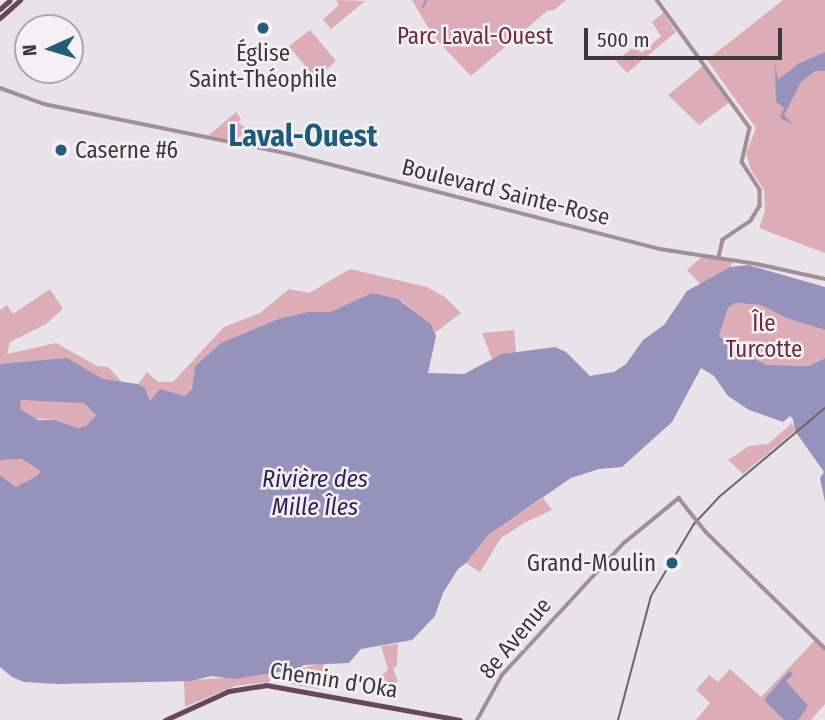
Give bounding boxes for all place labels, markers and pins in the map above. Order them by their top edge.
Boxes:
marker: Église Saint-Théophile [255,20,271,36]
place label: Église Saint-Théophile [189,39,337,93]
place label: Caserne #6 [75,136,178,164]
marker: Caserne #6 [53,142,69,158]
place label: Grand-Moulin [527,549,656,577]
marker: Grand-Moulin [662,553,682,573]

